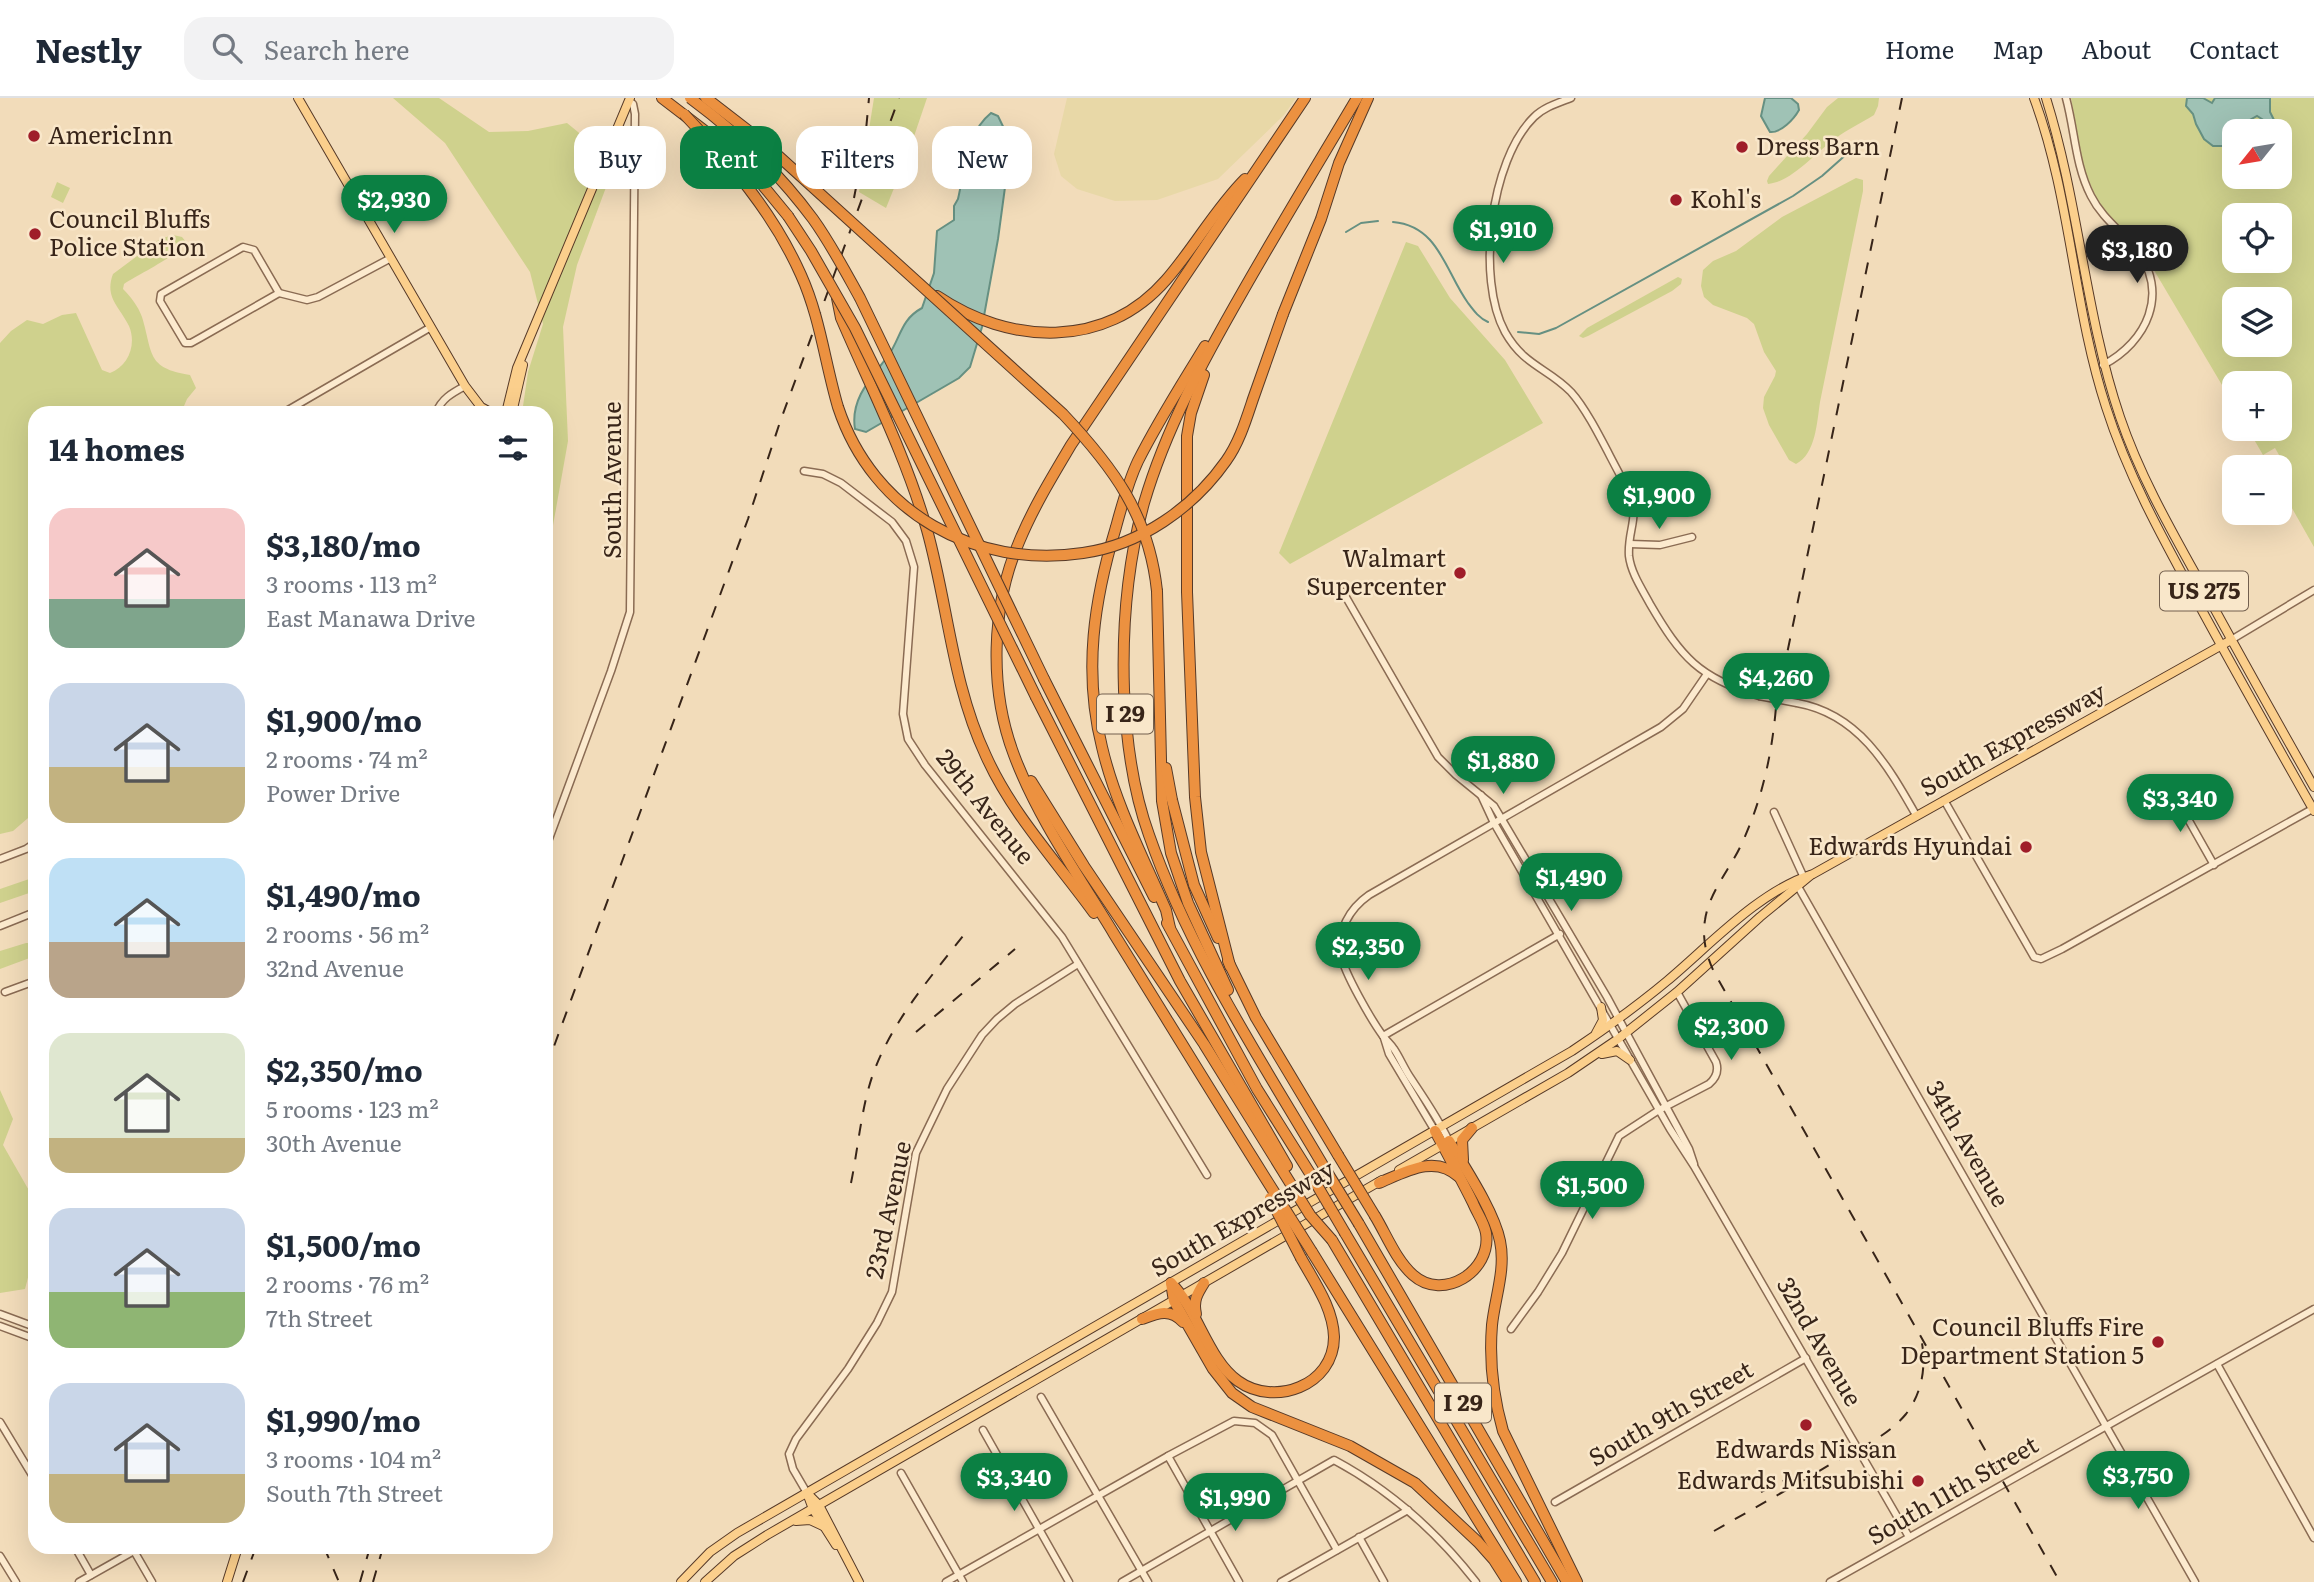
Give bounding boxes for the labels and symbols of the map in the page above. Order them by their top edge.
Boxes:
place label: AmericInn [48,116,173,151]
north arrow [2222,119,2292,189]
place label: Dress Barn [1756,127,1880,162]
marker: AmericInn [26,128,42,144]
marker: Dress Barn [1734,139,1750,155]
pin: $2,930 [337,176,451,235]
place label: Kohl's [1690,180,1761,215]
marker: Kohl's [1668,192,1684,208]
place label: Council Bluffs Police Station [49,200,210,263]
pin: $1,910 [1446,206,1560,265]
marker: Council Bluffs Police Station [27,226,43,242]
pin: $3,180 [2080,226,2194,285]
street label: South Avenue [593,401,628,559]
pin: $1,900 [1602,472,1716,531]
place label: Walmart Supercenter [1306,539,1447,602]
marker: Walmart Supercenter [1452,565,1468,581]
road number: US 275 [2160,572,2248,610]
pin: $4,260 [1719,654,1833,713]
street label: South Expressway [1913,672,2111,803]
road number: I 29 [1097,694,1153,734]
pin: $1,880 [1446,736,1560,796]
street label: 29th Avenue [929,740,1044,871]
pin: $3,340 [2123,774,2237,834]
place label: Edwards Hyundai [1808,827,2012,862]
marker: Edwards Hyundai [2018,839,2034,855]
pin: $1,490 [1514,854,1628,913]
pin: $2,350 [1311,922,1425,982]
pin: $2,300 [1674,1002,1788,1062]
street label: 34th Avenue [1919,1073,2020,1212]
street label: 23rd Avenue [855,1137,918,1282]
street label: South Expressway [1143,1150,1340,1284]
pin: $1,500 [1535,1162,1649,1221]
street label: 32nd Avenue [1770,1270,1872,1412]
place label: Council Bluffs Fire Department Station 5 [1900,1308,2144,1371]
marker: Council Bluffs Fire Department Station 5 [2150,1334,2166,1350]
street label: South 9th Street [1581,1350,1759,1473]
road number: I 29 [1435,1384,1491,1422]
marker: Edwards Nissan [1798,1417,1814,1433]
street label: South 11th Street [1860,1426,2044,1552]
place label: Edwards Nissan [1715,1430,1897,1465]
pin: $3,750 [2081,1452,2195,1511]
pin: $3,340 [957,1454,1071,1513]
place label: Edwards Mitsubishi [1677,1461,1904,1496]
marker: Edwards Mitsubishi [1910,1473,1926,1489]
pin: $1,990 [1178,1474,1292,1533]

